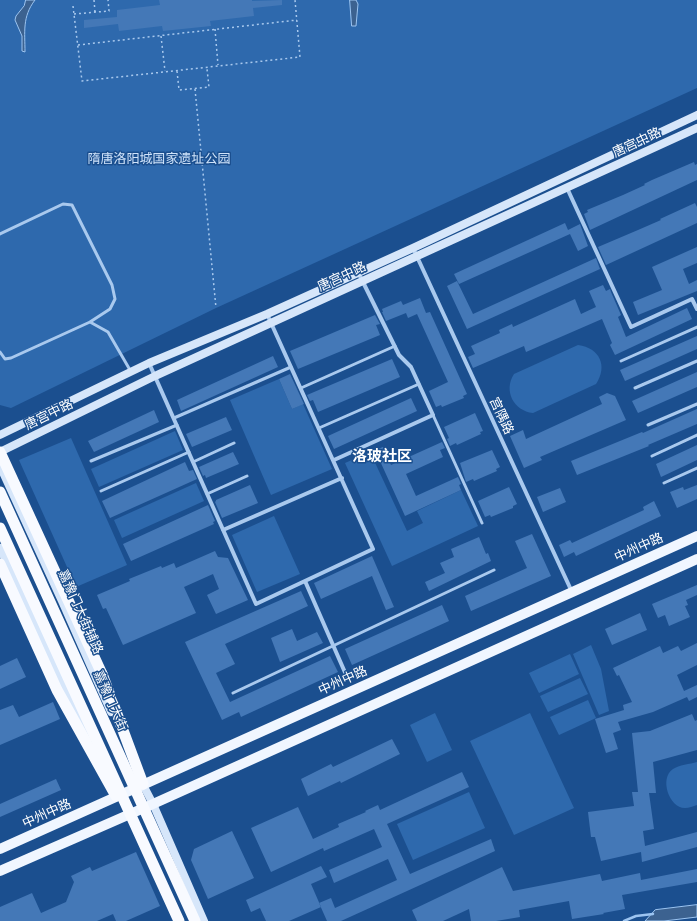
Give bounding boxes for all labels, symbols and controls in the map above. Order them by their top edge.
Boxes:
street label: 唐宫中路 [610,125,664,161]
park label: 隋唐洛阳城国家遗址公园 [88,151,230,167]
street label: 唐宫中路 [315,259,369,295]
street label: 宫隅路 [486,395,516,437]
street label: 唐宫中路 [22,397,76,433]
district label: 洛玻社区 [352,448,412,466]
street label: 中州中路 [612,530,666,566]
street label: 嘉豫门大街辅路 [54,567,106,657]
street label: 中州中路 [316,663,370,699]
street label: 嘉豫门大街 [90,668,130,734]
street label: 中州中路 [20,796,74,832]

